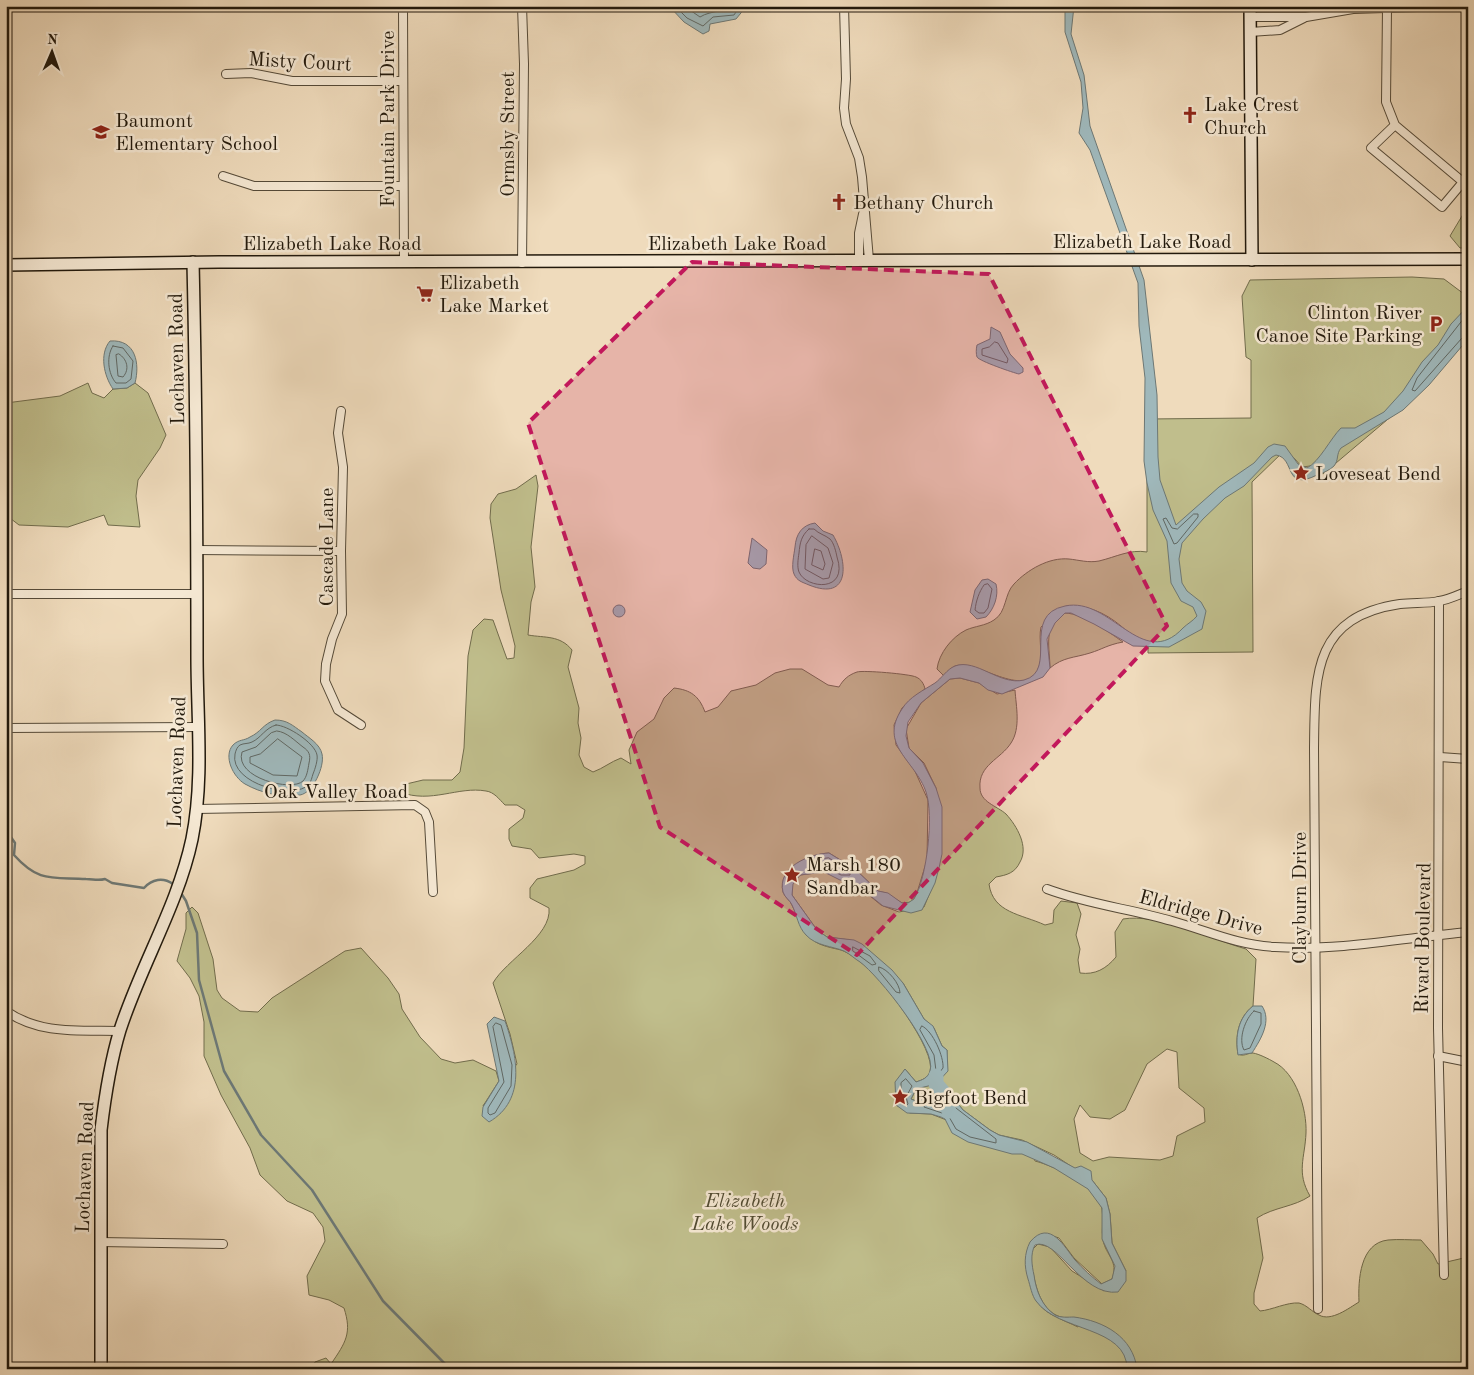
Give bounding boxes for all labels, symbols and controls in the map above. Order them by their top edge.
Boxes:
north arrow [28,28,78,78]
street label: Fountain Park Drive [379,31,399,208]
text: N [47,33,58,47]
street label: Misty Court [248,50,352,76]
street label: Ormsby Street [499,71,519,197]
place label: Lake Crest Church [1204,96,1299,139]
church icon: Lake Crest Church [1180,105,1200,125]
place label: Baumont Elementary School [115,112,278,155]
school or university icon: Baumont Elementary School [91,122,111,142]
church icon: Bethany Church [829,192,849,212]
place label: Bethany Church [853,194,994,214]
street label: Elizabeth Lake Road [1052,233,1232,253]
street label: Elizabeth Lake Road [242,235,422,255]
street label: Elizabeth Lake Road [647,235,827,255]
place label: Elizabeth Lake Market [439,274,549,317]
supermarket icon: Elizabeth Lake Market [415,284,435,304]
street label: Lochaven Road [167,293,189,425]
place label: Clinton River Canoe Site Parking [1255,304,1422,347]
parking icon: Clinton River Canoe Site Parking [1426,314,1446,334]
place icon: Loveseat Bend [1291,463,1311,483]
place label: Loveseat Bend [1315,465,1441,485]
street label: Cascade Lane [318,487,338,607]
street label: Lochaven Road [166,696,190,828]
street label: Oak Valley Road [264,783,408,803]
street label: Clayburn Drive [1291,832,1311,964]
place label: Marsh 180 Sandbar [806,856,901,899]
street label: Rivard Boulevard [1413,862,1435,1014]
place icon: Marsh 180 Sandbar [782,865,802,885]
street label: Eldridge Drive [1136,888,1265,940]
place icon: Bigfoot Bend [890,1087,910,1107]
place label: Bigfoot Bend [914,1089,1027,1109]
street label: Lochaven Road [74,1101,98,1233]
park label: Elizabeth Lake Woods [691,1192,798,1235]

